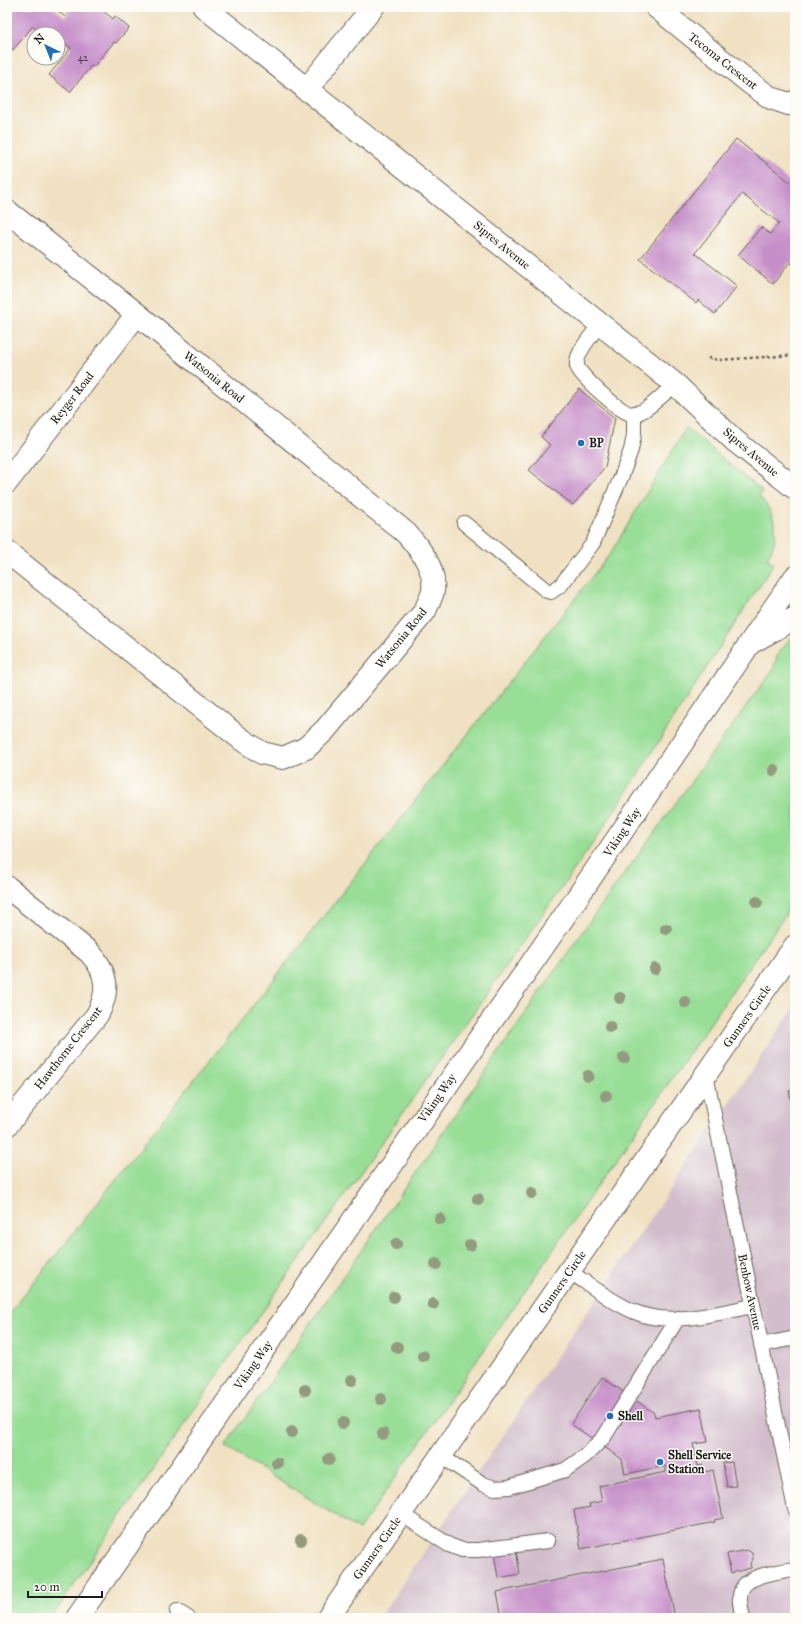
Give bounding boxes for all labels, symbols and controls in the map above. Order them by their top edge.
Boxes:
north arrow [26,26,66,66]
street label: Tecoma Crescent [686,30,761,93]
text: N [32,31,48,47]
house number: 42 [78,52,88,64]
street label: Sipres Avenue [471,218,533,272]
street label: Watsonia Road [181,348,247,406]
street label: Reyger Road [47,369,97,427]
street label: Sipres Avenue [720,425,782,479]
place label: BP [589,436,604,450]
marker: BP [576,438,586,448]
street label: Watsonia Road [372,605,430,671]
street label: Viking Way [600,804,645,861]
street label: Gunners Circle [720,982,774,1050]
street label: Hawthorne Crescent [31,1003,105,1092]
street label: Viking Way [414,1071,460,1127]
street label: Gunners Circle [535,1248,589,1316]
street label: Benbow Avenue [735,1253,765,1331]
street label: Viking Way [230,1338,276,1394]
place label: Shell [618,1409,644,1423]
marker: Shell [605,1411,615,1421]
place label: Shell Service Station [668,1448,731,1476]
marker: Shell Service Station [655,1457,665,1467]
street label: Gunners Circle [350,1514,404,1582]
scale bar [28,1573,102,1599]
text: 20 m [34,1580,60,1594]

